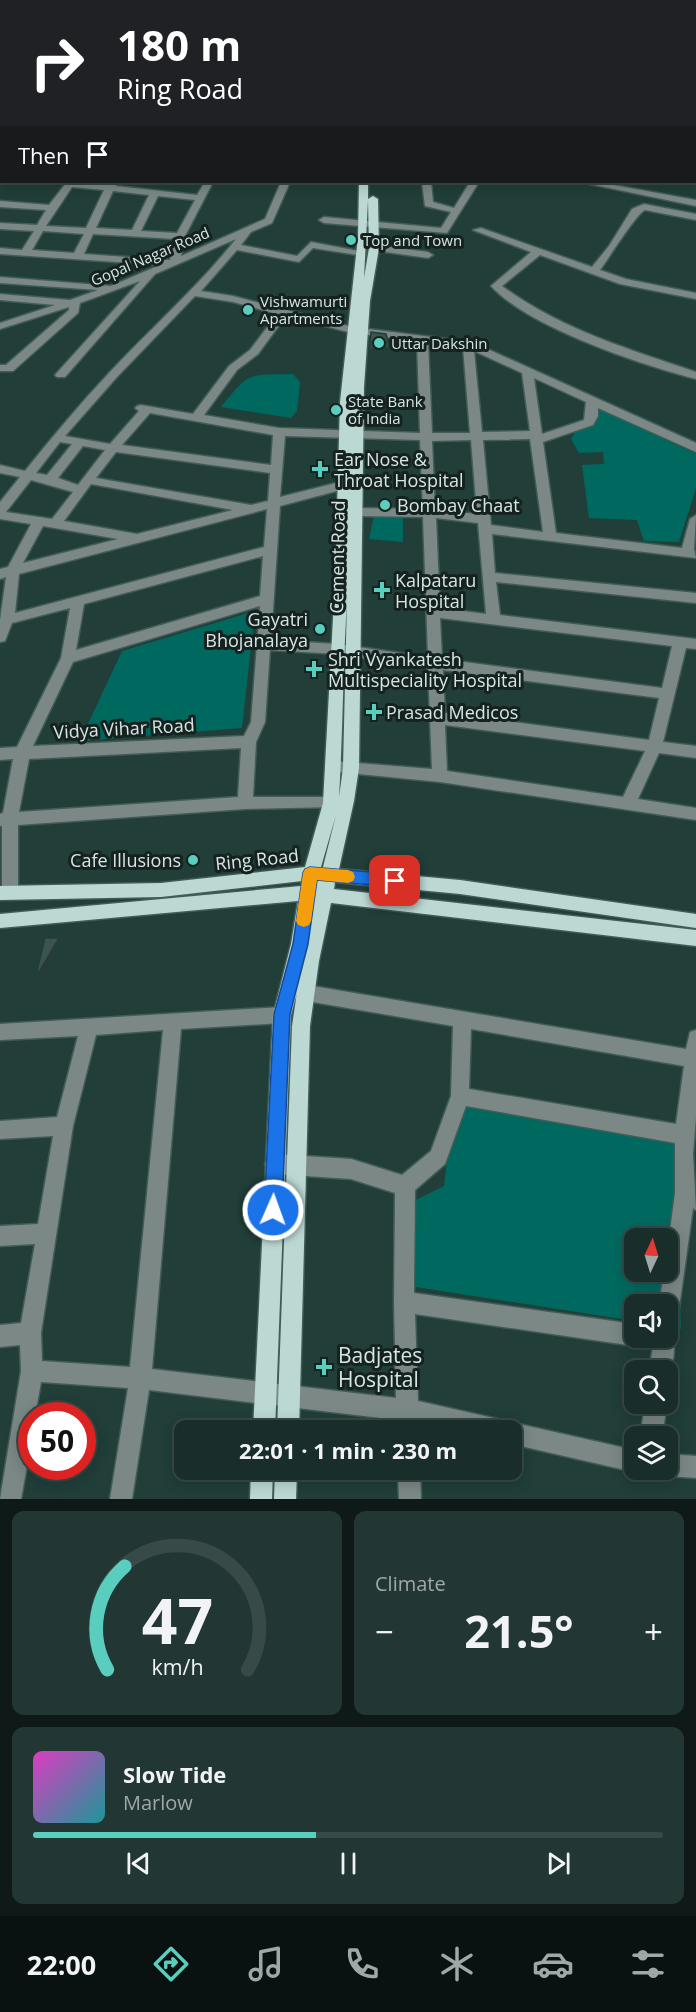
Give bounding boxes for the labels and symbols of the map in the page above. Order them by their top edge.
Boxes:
street label: Gopal Nagar Road [88,222,212,290]
place label: Top and Town [363,230,462,250]
marker: Top and Town [344,233,358,247]
place label: Vishwamurti Apartments [260,291,347,328]
marker: Vishwamurti Apartments [241,303,255,317]
place label: Uttar Dakshin [391,333,487,353]
marker: Uttar Dakshin [372,336,386,350]
place label: State Bank of India [348,391,423,428]
marker: State Bank of India [329,403,343,417]
place label: Ear Nose & Throat Hospital [334,447,463,492]
marker: Ear Nose & Throat Hospital [311,460,329,478]
place label: Bombay Chaat [397,493,520,517]
marker: Bombay Chaat [378,498,392,512]
street label: Cement Road [324,500,350,614]
place label: Kalpataru Hospital [395,568,476,613]
marker: Kalpataru Hospital [373,581,391,599]
place label: Gayatri Bhojanalaya [205,607,308,652]
marker: Gayatri Bhojanalaya [313,622,327,636]
place label: Shri Vyankatesh Multispeciality Hospital [328,647,522,692]
marker: Shri Vyankatesh Multispeciality Hospital [305,660,323,678]
place label: Prasad Medicos [386,700,518,724]
marker: Prasad Medicos [367,705,381,719]
street label: Vidya Vihar Road [53,712,195,744]
street label: Ring Road [214,843,300,875]
place label: Cafe Illusions [70,848,181,872]
marker: Cafe Illusions [186,853,200,867]
pin [369,855,420,906]
position arrow [241,1178,305,1242]
north arrow [624,1228,678,1282]
place label: Badjates Hospital [338,1341,422,1393]
marker: Badjates Hospital [315,1358,333,1376]
speed limit sign: 50 [18,1402,96,1480]

